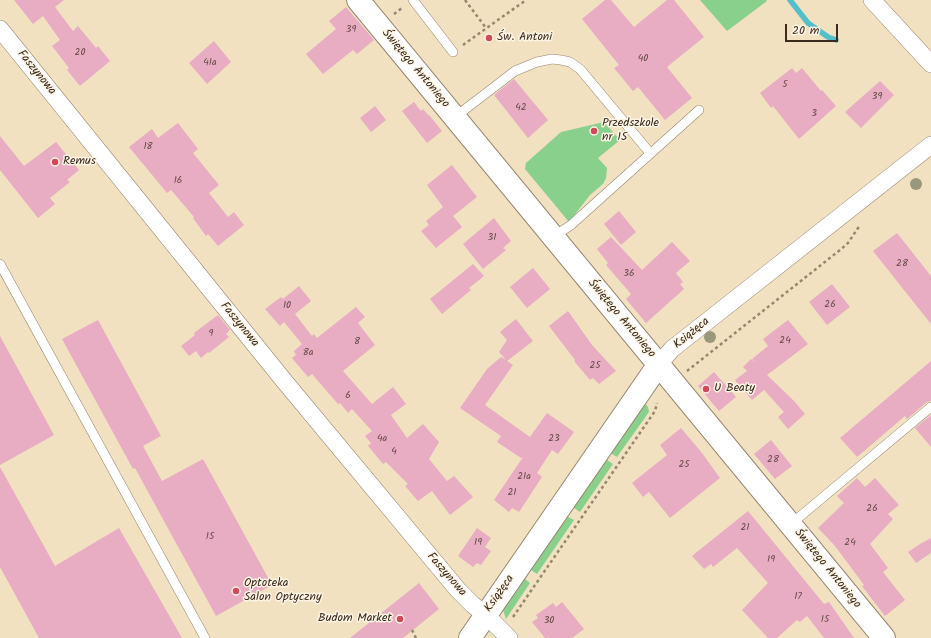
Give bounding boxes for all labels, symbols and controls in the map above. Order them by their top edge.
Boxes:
scale bar [787,16,840,42]
text: 20 m [792,21,819,40]
house number: 39 [346,24,356,36]
street label: Świętego Antoniego [378,27,452,111]
place label: Św. Antoni [497,31,552,45]
marker: Św. Antoni [484,33,494,43]
house number: 20 [75,47,85,59]
street label: Faszynowa [14,48,58,98]
house number: 40 [638,53,648,65]
house number: 41a [203,57,217,69]
house number: 5 [782,79,788,91]
house number: 39 [872,91,882,103]
house number: 42 [515,102,527,114]
house number: 3 [811,108,817,120]
place label: Przedszkole nr 15 [602,117,659,145]
marker: Przedszkole nr 15 [589,126,599,136]
house number: 18 [143,141,153,153]
place label: Remus [63,155,96,169]
marker: Remus [50,157,60,167]
house number: 16 [174,175,182,187]
house number: 31 [488,232,496,244]
house number: 28 [896,258,908,270]
house number: 36 [623,268,635,280]
street label: Świętego Antoniego [584,277,658,361]
house number: 26 [824,299,836,311]
street label: Faszynowa [217,300,261,350]
house number: 10 [283,300,291,312]
street label: Książęca [671,315,713,353]
house number: 9 [209,328,213,340]
house number: 24 [779,335,791,347]
house number: 8 [354,336,360,348]
house number: 8a [303,347,313,359]
house number: 25 [589,360,601,372]
place label: U Beaty [714,382,755,396]
marker: U Beaty [701,384,711,394]
house number: 6 [345,390,351,402]
house number: 4a [377,433,387,445]
house number: 23 [548,433,560,445]
house number: 4 [391,446,397,458]
house number: 28 [767,454,779,466]
house number: 25 [678,459,690,471]
house number: 21a [517,471,531,483]
house number: 21 [508,487,516,499]
house number: 26 [866,503,878,515]
house number: 21 [741,522,749,534]
street label: Świętego Antoniego [791,526,863,612]
house number: 15 [206,531,214,543]
house number: 19 [474,537,482,549]
house number: 24 [844,537,856,549]
street label: Faszynowa [423,550,469,600]
house number: 19 [767,554,775,566]
street label: Książęca [482,573,518,615]
place label: Optoteka Salon Optyczny [244,577,322,605]
marker: Optoteka Salon Optyczny [231,586,241,596]
house number: 17 [794,591,802,603]
place label: Budom Market [318,612,392,626]
marker: Budom Market [395,614,405,624]
house number: 15 [821,614,829,626]
house number: 30 [544,615,554,627]

